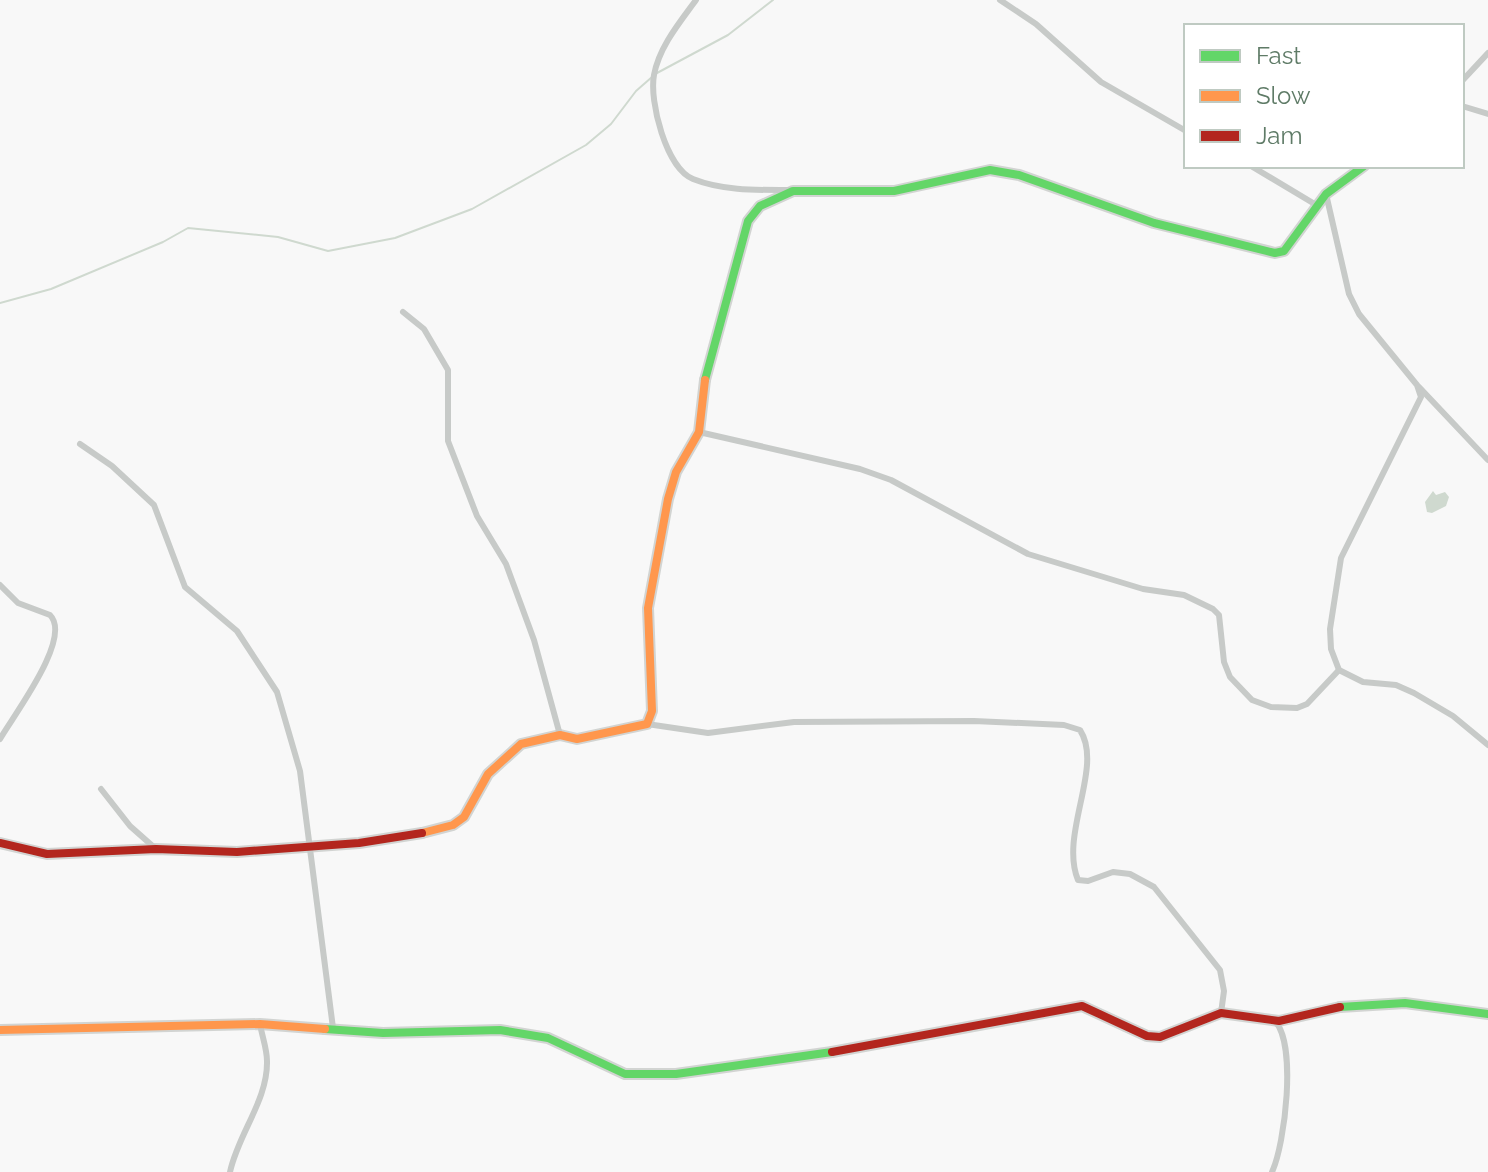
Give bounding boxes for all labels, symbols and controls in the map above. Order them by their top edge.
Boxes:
legend [1184,24,1464,168]
text: Fast [1256,41,1301,70]
text: Slow [1256,81,1311,110]
text: Jam [1256,121,1302,150]

